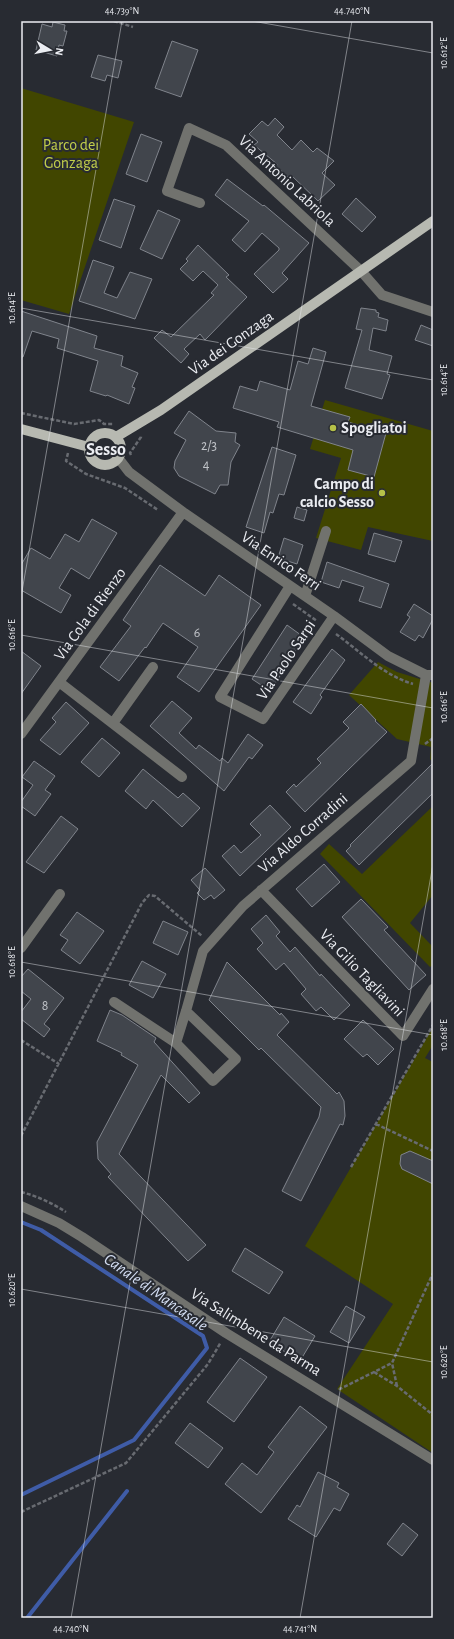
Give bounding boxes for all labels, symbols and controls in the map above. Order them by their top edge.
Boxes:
text: 44.739°N [105,6,139,16]
text: 44.740°N [334,6,370,16]
north arrow [30,30,70,70]
text: 10.612°E [439,37,449,69]
text: N [53,47,65,56]
street label: Via Antonio Labriola [236,132,338,230]
park label: Parco dei Gonzaga [43,137,99,171]
text: 10.614°E [7,292,17,324]
street label: Via dei Gonzaga [186,308,276,378]
text: 10.614°E [439,364,449,396]
place label: Spogliatoi [341,420,407,436]
marker: Spogliatoi [328,423,338,433]
house number: 2/3 [201,439,217,453]
district label: Sesso [86,441,126,459]
house number: 4 [203,458,210,472]
place label: Campo di calcio Sesso [300,476,374,510]
marker: Campo di calcio Sesso [377,488,387,498]
street label: Via Enrico Ferri [238,529,324,593]
street label: Via Cola di Rienzo [51,565,129,663]
street label: Via Paolo Sarpi [254,617,318,703]
text: 10.616°E [7,619,17,651]
house number: 6 [194,626,200,640]
text: 10.616°E [439,691,449,723]
street label: Via Aldo Corradini [255,790,351,876]
street label: Via Gilio Tagliavini [316,926,408,1020]
text: 10.618°E [7,946,17,978]
house number: 8 [42,999,48,1013]
text: 10.618°E [439,1019,449,1051]
water label: Canale di Mancasale [101,1250,211,1334]
text: 10.620°E [7,1273,17,1307]
street label: Via Salimbene da Parma [188,1285,324,1379]
text: 10.620°E [439,1345,449,1379]
text: 44.740°N [53,1624,89,1634]
text: 44.741°N [283,1624,317,1634]

